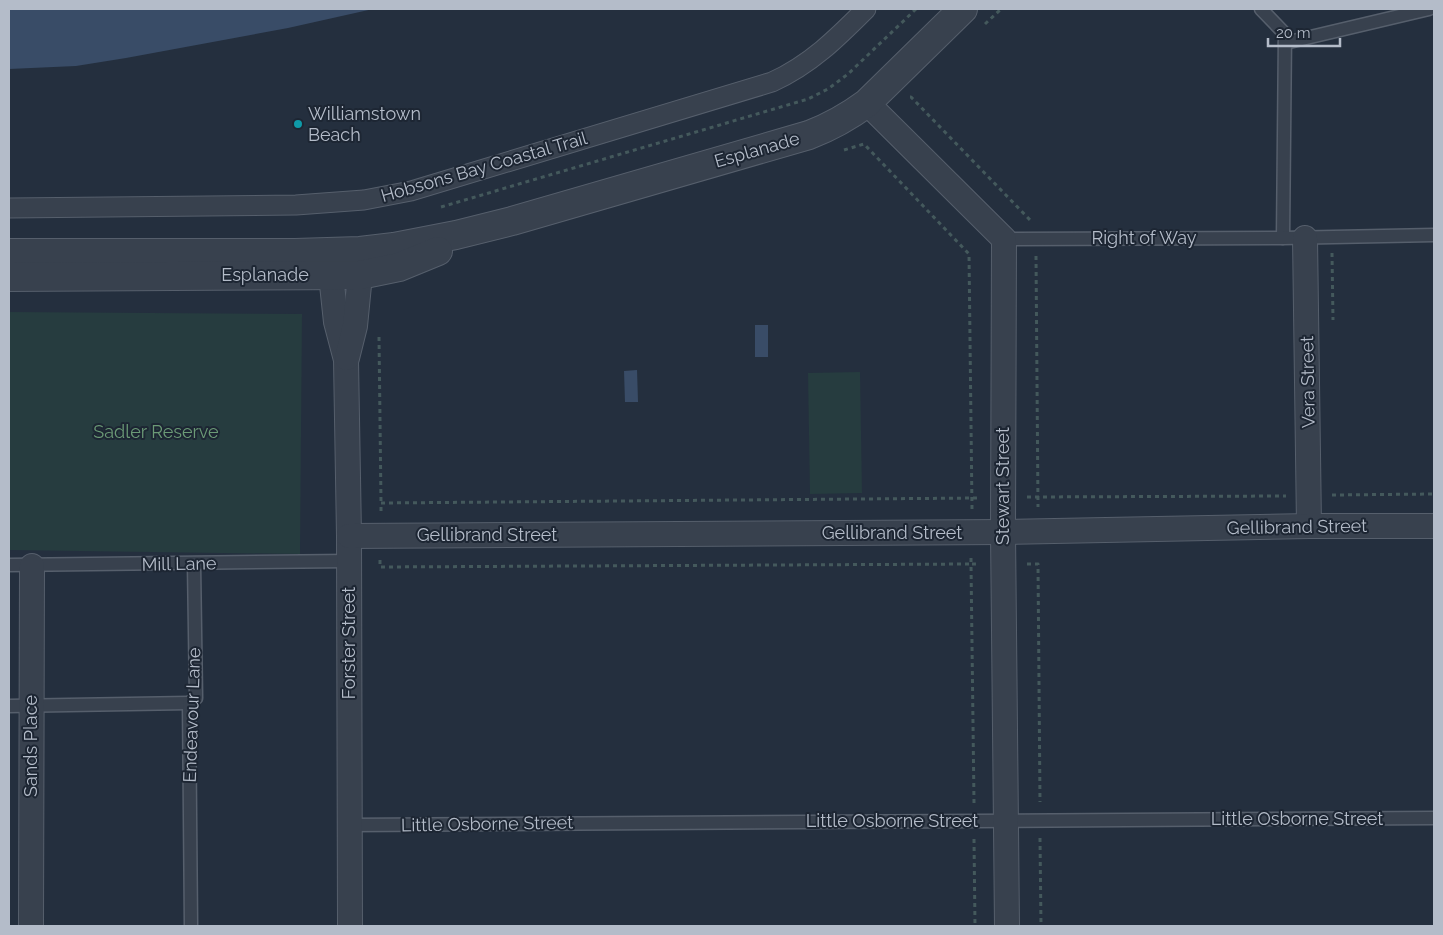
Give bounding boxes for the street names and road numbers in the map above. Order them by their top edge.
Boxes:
street label: Hobsons Bay Coastal Trail [378,127,590,206]
street label: Esplanade [712,127,802,172]
street label: Right of Way [1092,227,1197,248]
street label: Esplanade [221,264,309,285]
street label: Vera Street [1296,336,1319,428]
street label: Stewart Street [992,427,1013,545]
street label: Gellibrand Street [1227,515,1367,538]
street label: Gellibrand Street [822,522,962,543]
street label: Gellibrand Street [417,524,557,545]
street label: Mill Lane [141,552,217,575]
street label: Forster Street [338,587,359,699]
street label: Endeavour Lane [179,647,204,783]
street label: Sands Place [20,695,41,797]
street label: Little Osborne Street [1211,808,1383,829]
street label: Little Osborne Street [806,810,978,831]
street label: Little Osborne Street [401,811,573,836]

